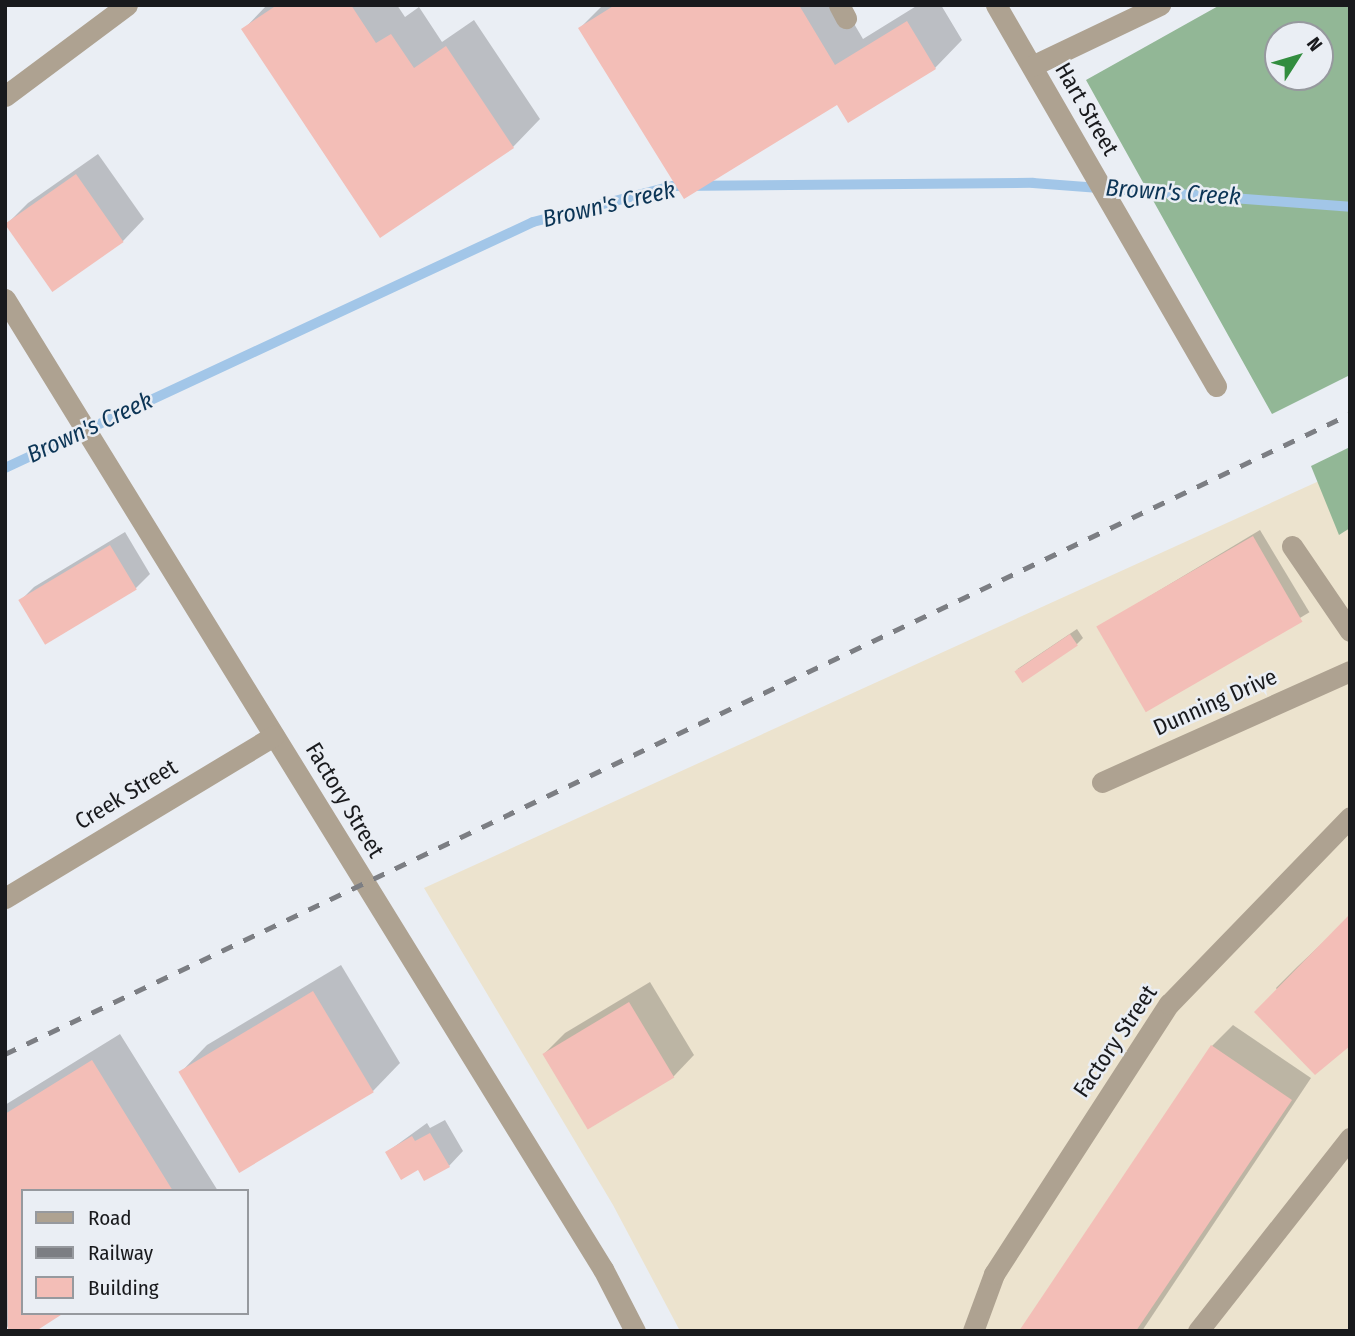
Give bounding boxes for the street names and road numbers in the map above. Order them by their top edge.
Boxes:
street label: Hart Street [1049,58,1125,160]
street label: Dunning Drive [1149,662,1281,742]
street label: Factory Street [300,737,390,863]
street label: Creek Street [70,753,182,835]
street label: Factory Street [1067,980,1163,1102]

